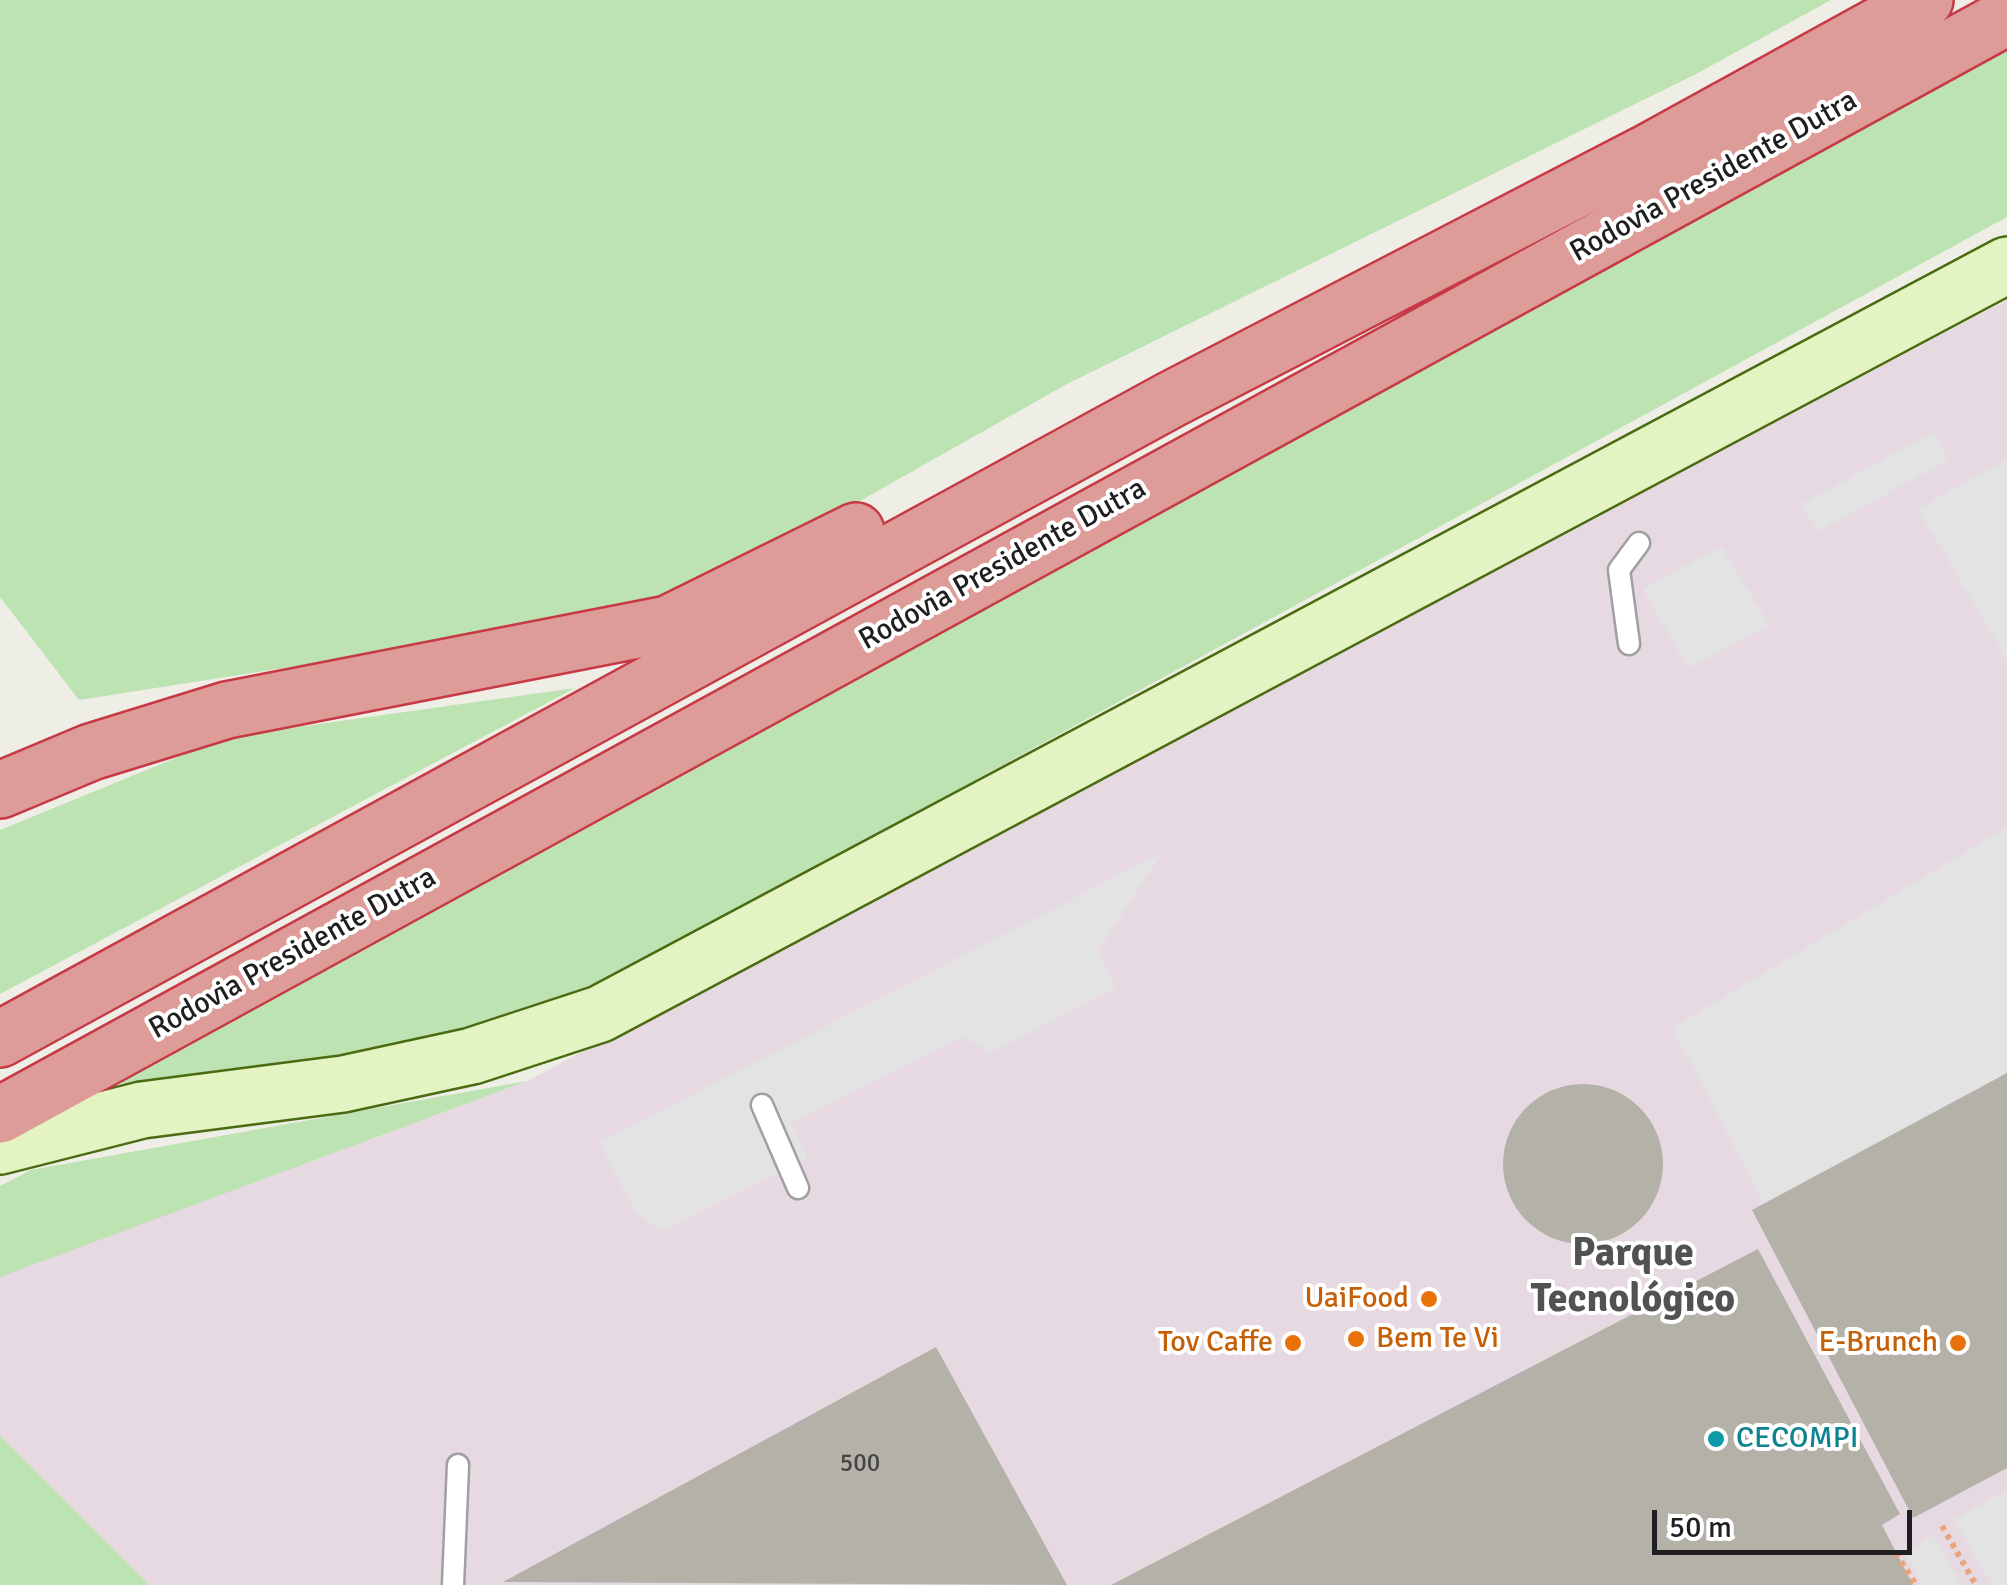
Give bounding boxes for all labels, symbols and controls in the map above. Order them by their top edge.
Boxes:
street label: Rodovia Presidente Dutra [1564,83,1864,271]
street label: Rodovia Presidente Dutra [853,471,1153,659]
street label: Rodovia Presidente Dutra [143,860,443,1048]
district label: Parque Tecnológico [1531,1230,1735,1324]
place label: UaiFood [1304,1281,1409,1317]
marker: UaiFood [1418,1288,1440,1310]
place label: Bem Te Vi [1376,1321,1499,1357]
place label: Tov Caffe [1158,1325,1273,1361]
place label: E-Brunch [1819,1325,1938,1361]
marker: Bem Te Vi [1345,1328,1367,1350]
marker: Tov Caffe [1282,1332,1304,1354]
marker: E-Brunch [1947,1332,1969,1354]
place label: CECOMPI [1736,1421,1859,1457]
marker: CECOMPI [1705,1428,1727,1450]
house number: 500 [840,1449,880,1479]
scale bar [1657,1490,1917,1552]
text: 50 m [1669,1509,1732,1546]

